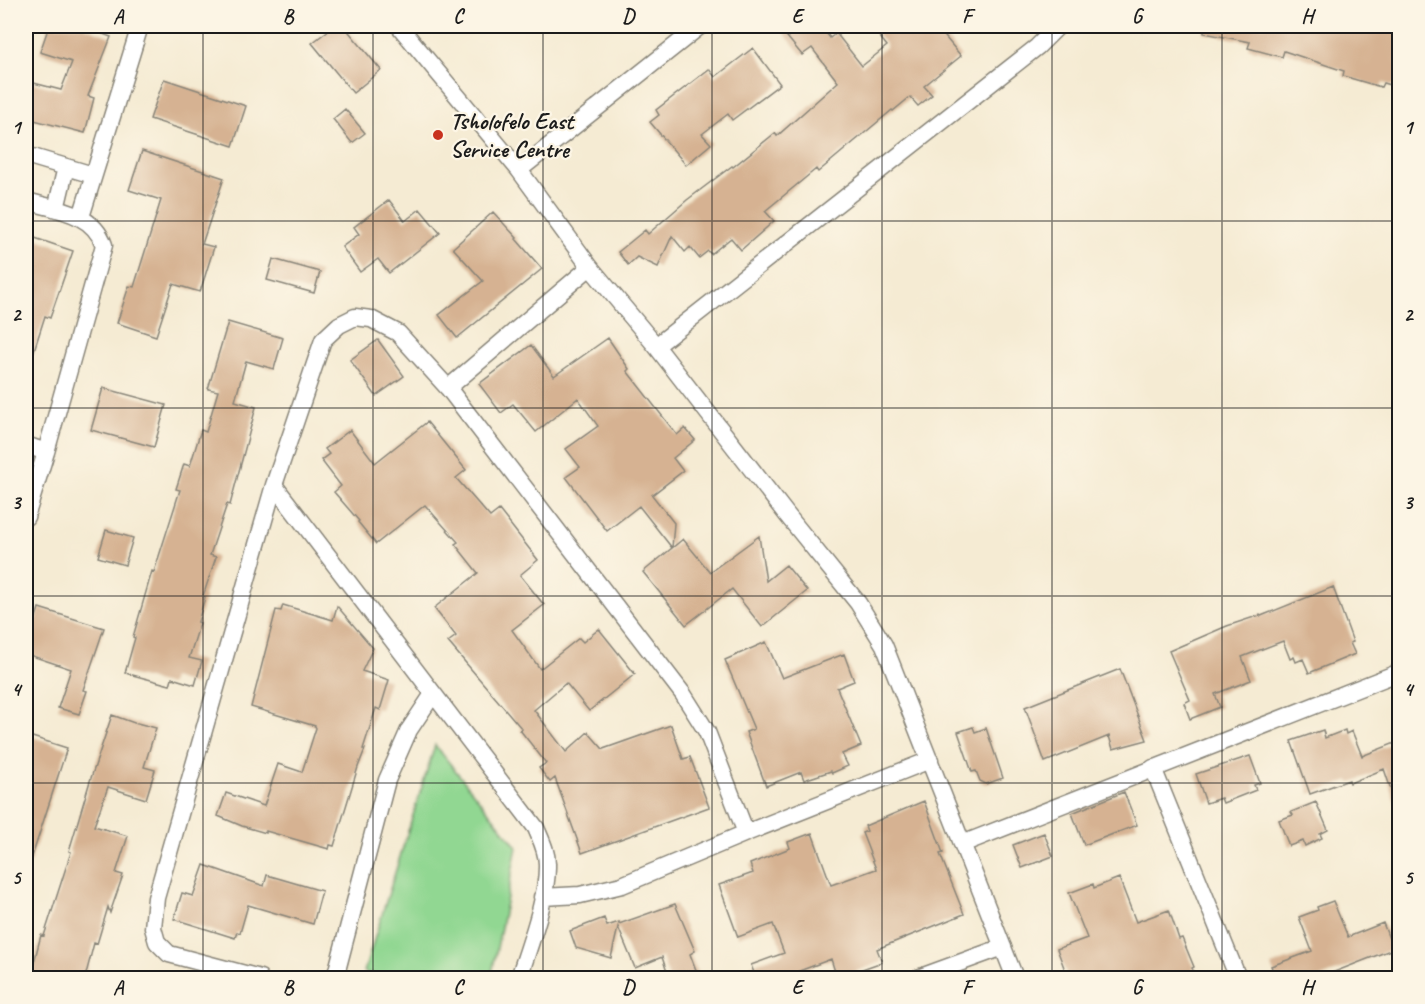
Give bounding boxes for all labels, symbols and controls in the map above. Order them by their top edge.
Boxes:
text: A [113,4,125,29]
text: B [283,4,295,29]
text: C [453,4,465,29]
text: D [622,4,636,29]
text: E [792,4,806,29]
text: F [962,4,976,29]
text: G [1132,4,1145,29]
text: H [1301,4,1316,29]
place label: Tsholofelo East Service Centre [450,106,576,164]
text: 1 [12,115,23,140]
text: 1 [1404,115,1415,140]
marker: Tsholofelo East Service Centre [431,128,445,142]
text: 2 [12,302,23,327]
text: 2 [1404,302,1415,327]
text: 3 [12,490,23,515]
text: 3 [1404,490,1415,515]
text: 4 [12,677,24,702]
text: 4 [1404,677,1416,702]
text: 5 [12,865,23,890]
text: 5 [1404,865,1415,890]
text: A [113,975,125,1000]
text: B [283,975,295,1000]
text: C [453,975,465,1000]
text: D [622,975,636,1000]
text: E [792,975,806,1000]
text: F [962,975,976,1000]
text: G [1132,975,1145,1000]
text: H [1301,975,1316,1000]

